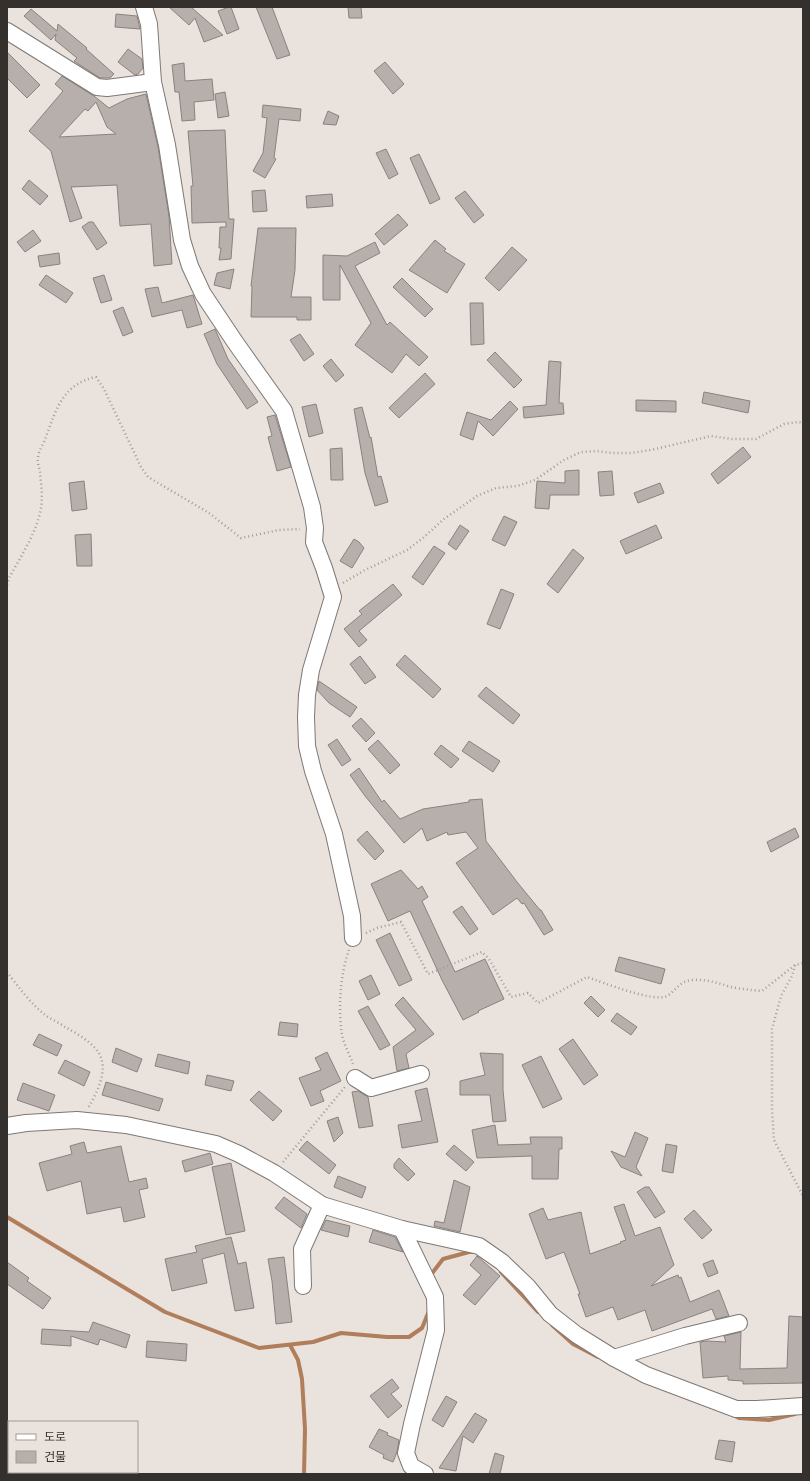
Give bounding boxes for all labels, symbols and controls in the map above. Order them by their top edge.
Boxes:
legend [8,1421,138,1473]
text: 도로 [44,1428,66,1445]
text: 건물 [44,1448,66,1465]

